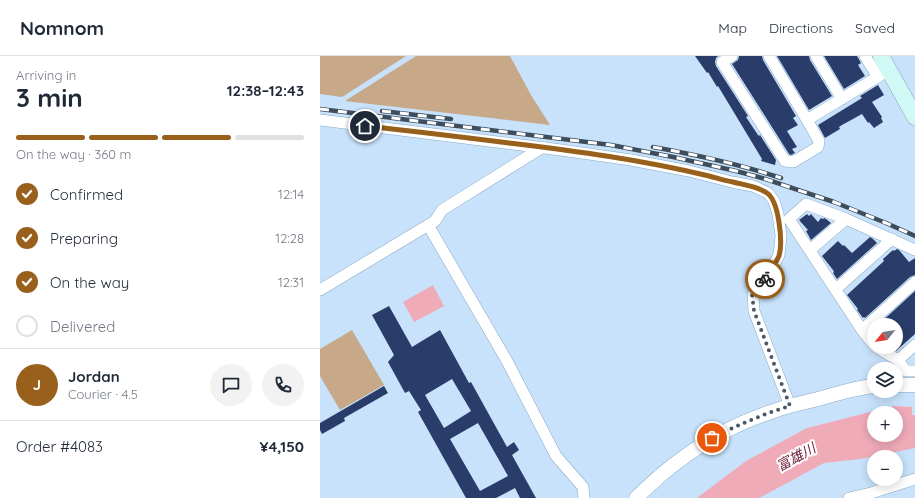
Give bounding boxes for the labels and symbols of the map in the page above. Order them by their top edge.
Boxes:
pin [348,109,382,143]
courier [745,259,785,299]
north arrow [867,318,903,354]
pin [695,421,729,455]
water label: 富雄川 [773,438,820,475]

